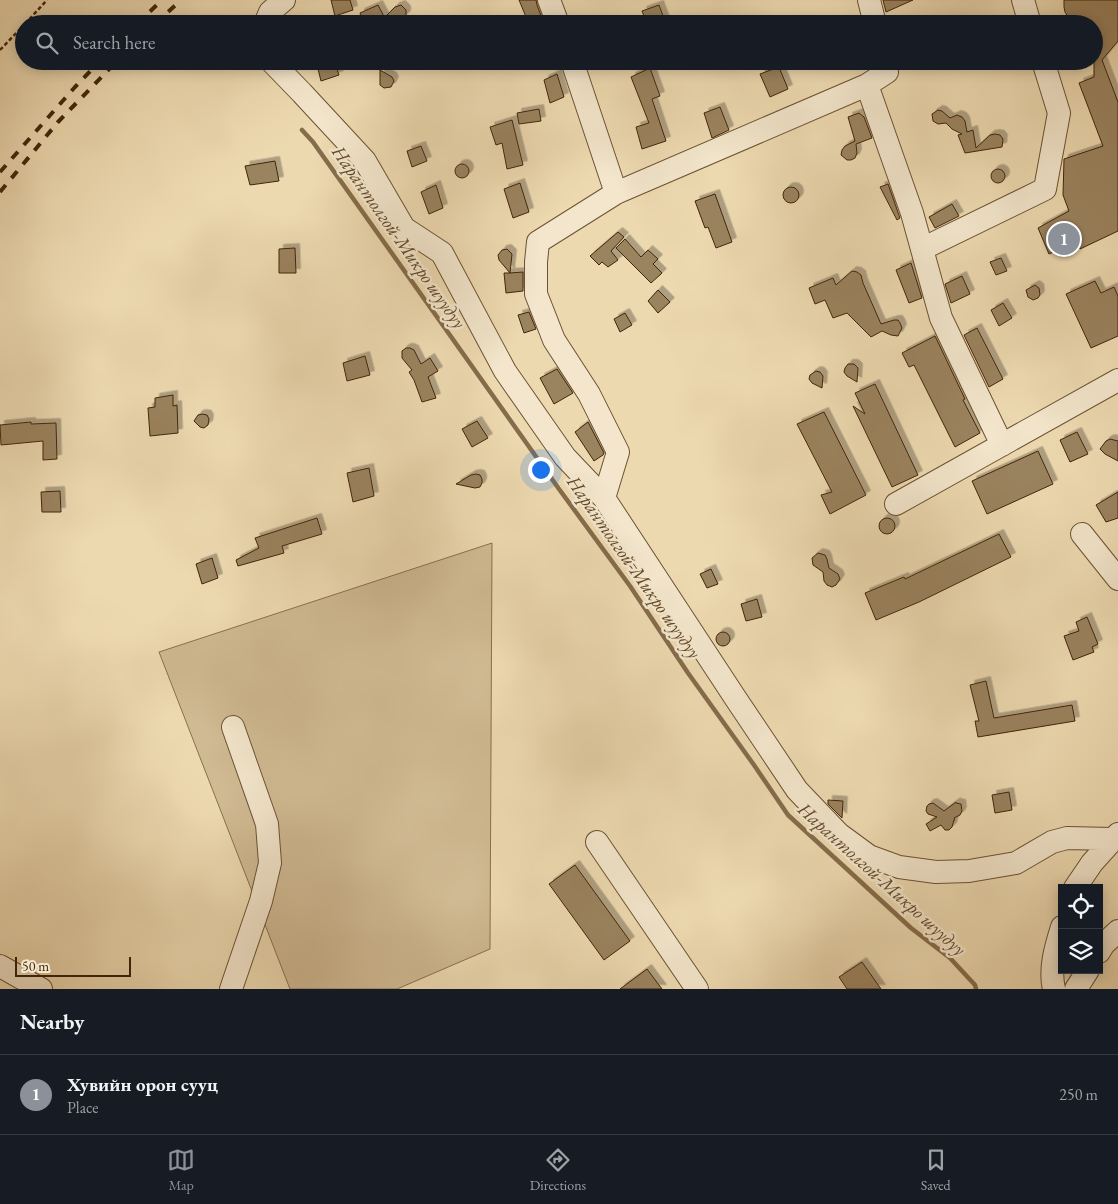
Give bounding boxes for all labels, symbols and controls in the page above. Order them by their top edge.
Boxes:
search box [15,15,1103,70]
icon: search [33,29,61,57]
text: Search here [73,30,155,55]
water label: Нарантолгой-Микро шуудуу [326,140,472,334]
pin: 1 [1048,220,1080,258]
your location [528,457,554,483]
water label: Нарантолгой-Микро шуудуу [561,470,707,664]
water label: Нарантолгой-Микро шуудуу [792,796,971,961]
map controls [1058,884,1103,974]
button: locate [1058,884,1103,929]
button: layers [1058,929,1103,974]
scale bar [15,954,131,977]
text: 50 m [22,957,49,975]
text: Nearby [20,1008,84,1035]
text: Хувийн орон сууц [67,1072,218,1097]
text: 1 [32,1084,40,1105]
text: 250 m [1059,1084,1098,1105]
text: Place [67,1097,99,1118]
tab: Map [167,1146,195,1194]
tab: Directions [530,1146,586,1194]
tab: Saved [921,1146,951,1194]

